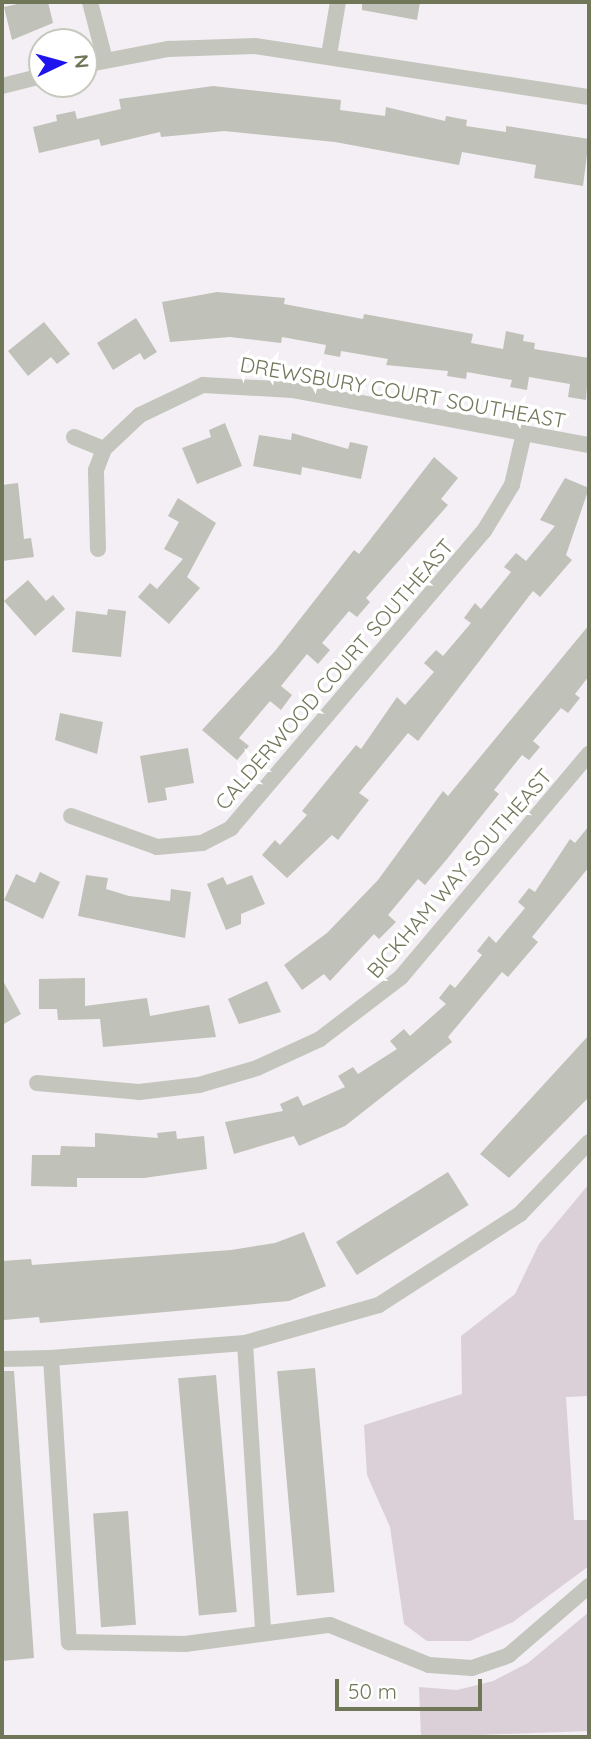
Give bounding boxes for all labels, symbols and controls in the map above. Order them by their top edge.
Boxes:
north arrow [28,28,98,98]
text: N [69,53,94,69]
street label: DREWSBURY COURT SOUTHEAST [238,351,568,433]
street label: CALDERWOOD COURT SOUTHEAST [210,534,458,814]
street label: BICKHAM WAY SOUTHEAST [361,763,557,983]
scale bar [339,1666,486,1710]
text: 50 m [348,1678,397,1704]

